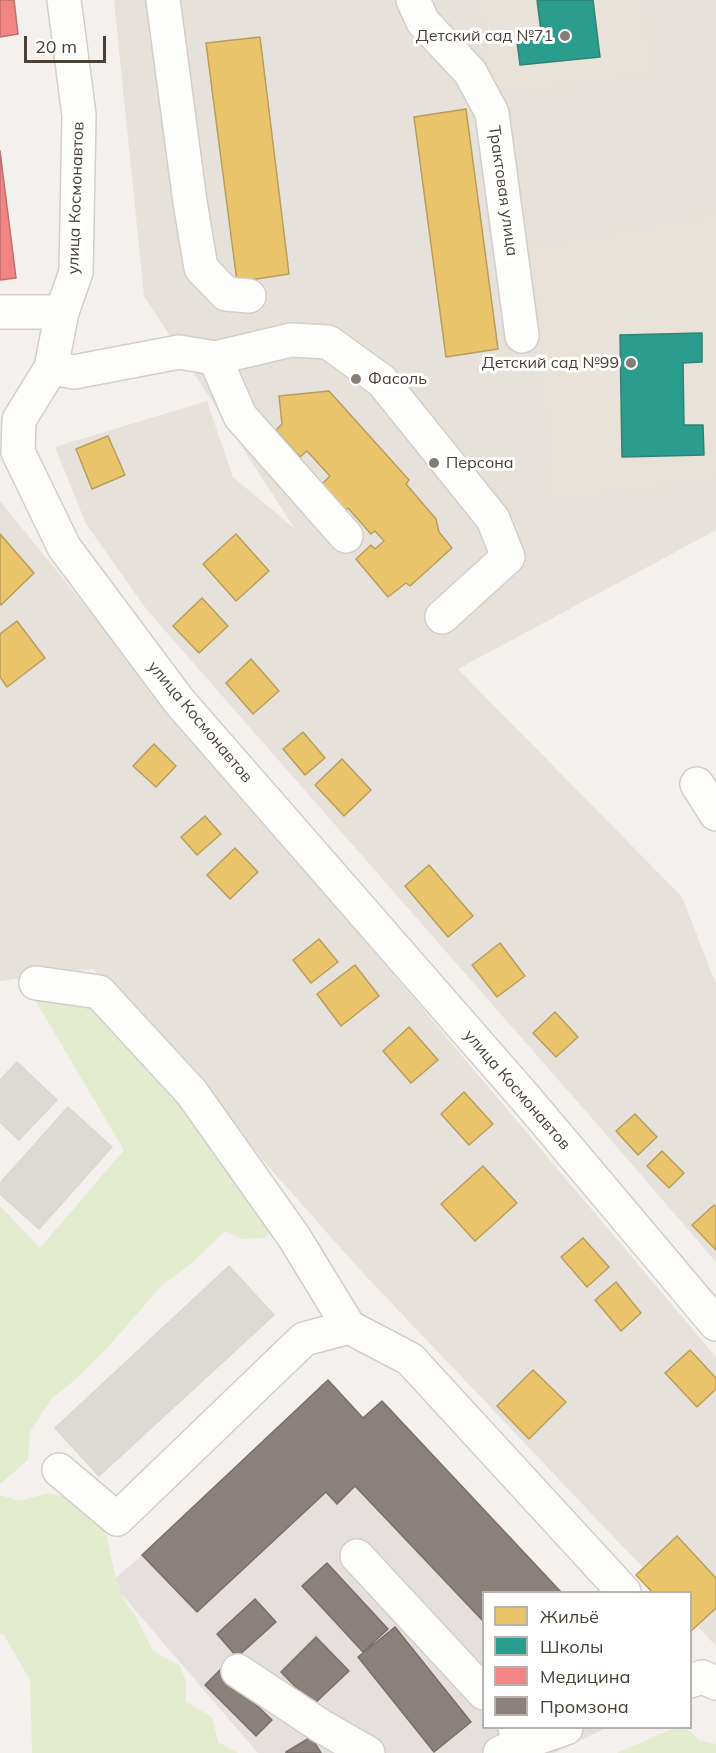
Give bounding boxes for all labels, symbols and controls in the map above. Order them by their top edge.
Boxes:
scale bar [27,24,110,62]
place label: Детский сад №71 [416,26,553,46]
marker: Детский сад №71 [558,29,572,43]
text: 20 m [35,35,77,58]
street label: улица Космонавтов [64,121,88,275]
street label: Трактовая улица [484,125,522,257]
place label: Детский сад №99 [482,353,619,373]
marker: Детский сад №99 [624,356,638,370]
place label: Фасоль [368,369,427,389]
marker: Фасоль [349,372,363,386]
place label: Персона [446,453,514,473]
marker: Персона [427,456,441,470]
street label: улица Космонавтов [144,657,256,787]
street label: улица Космонавтов [460,1026,574,1154]
legend [482,1591,692,1729]
text: Жильё [540,1605,599,1628]
text: Школы [540,1635,603,1658]
text: Медицина [540,1665,631,1688]
text: Промзона [540,1695,629,1718]

